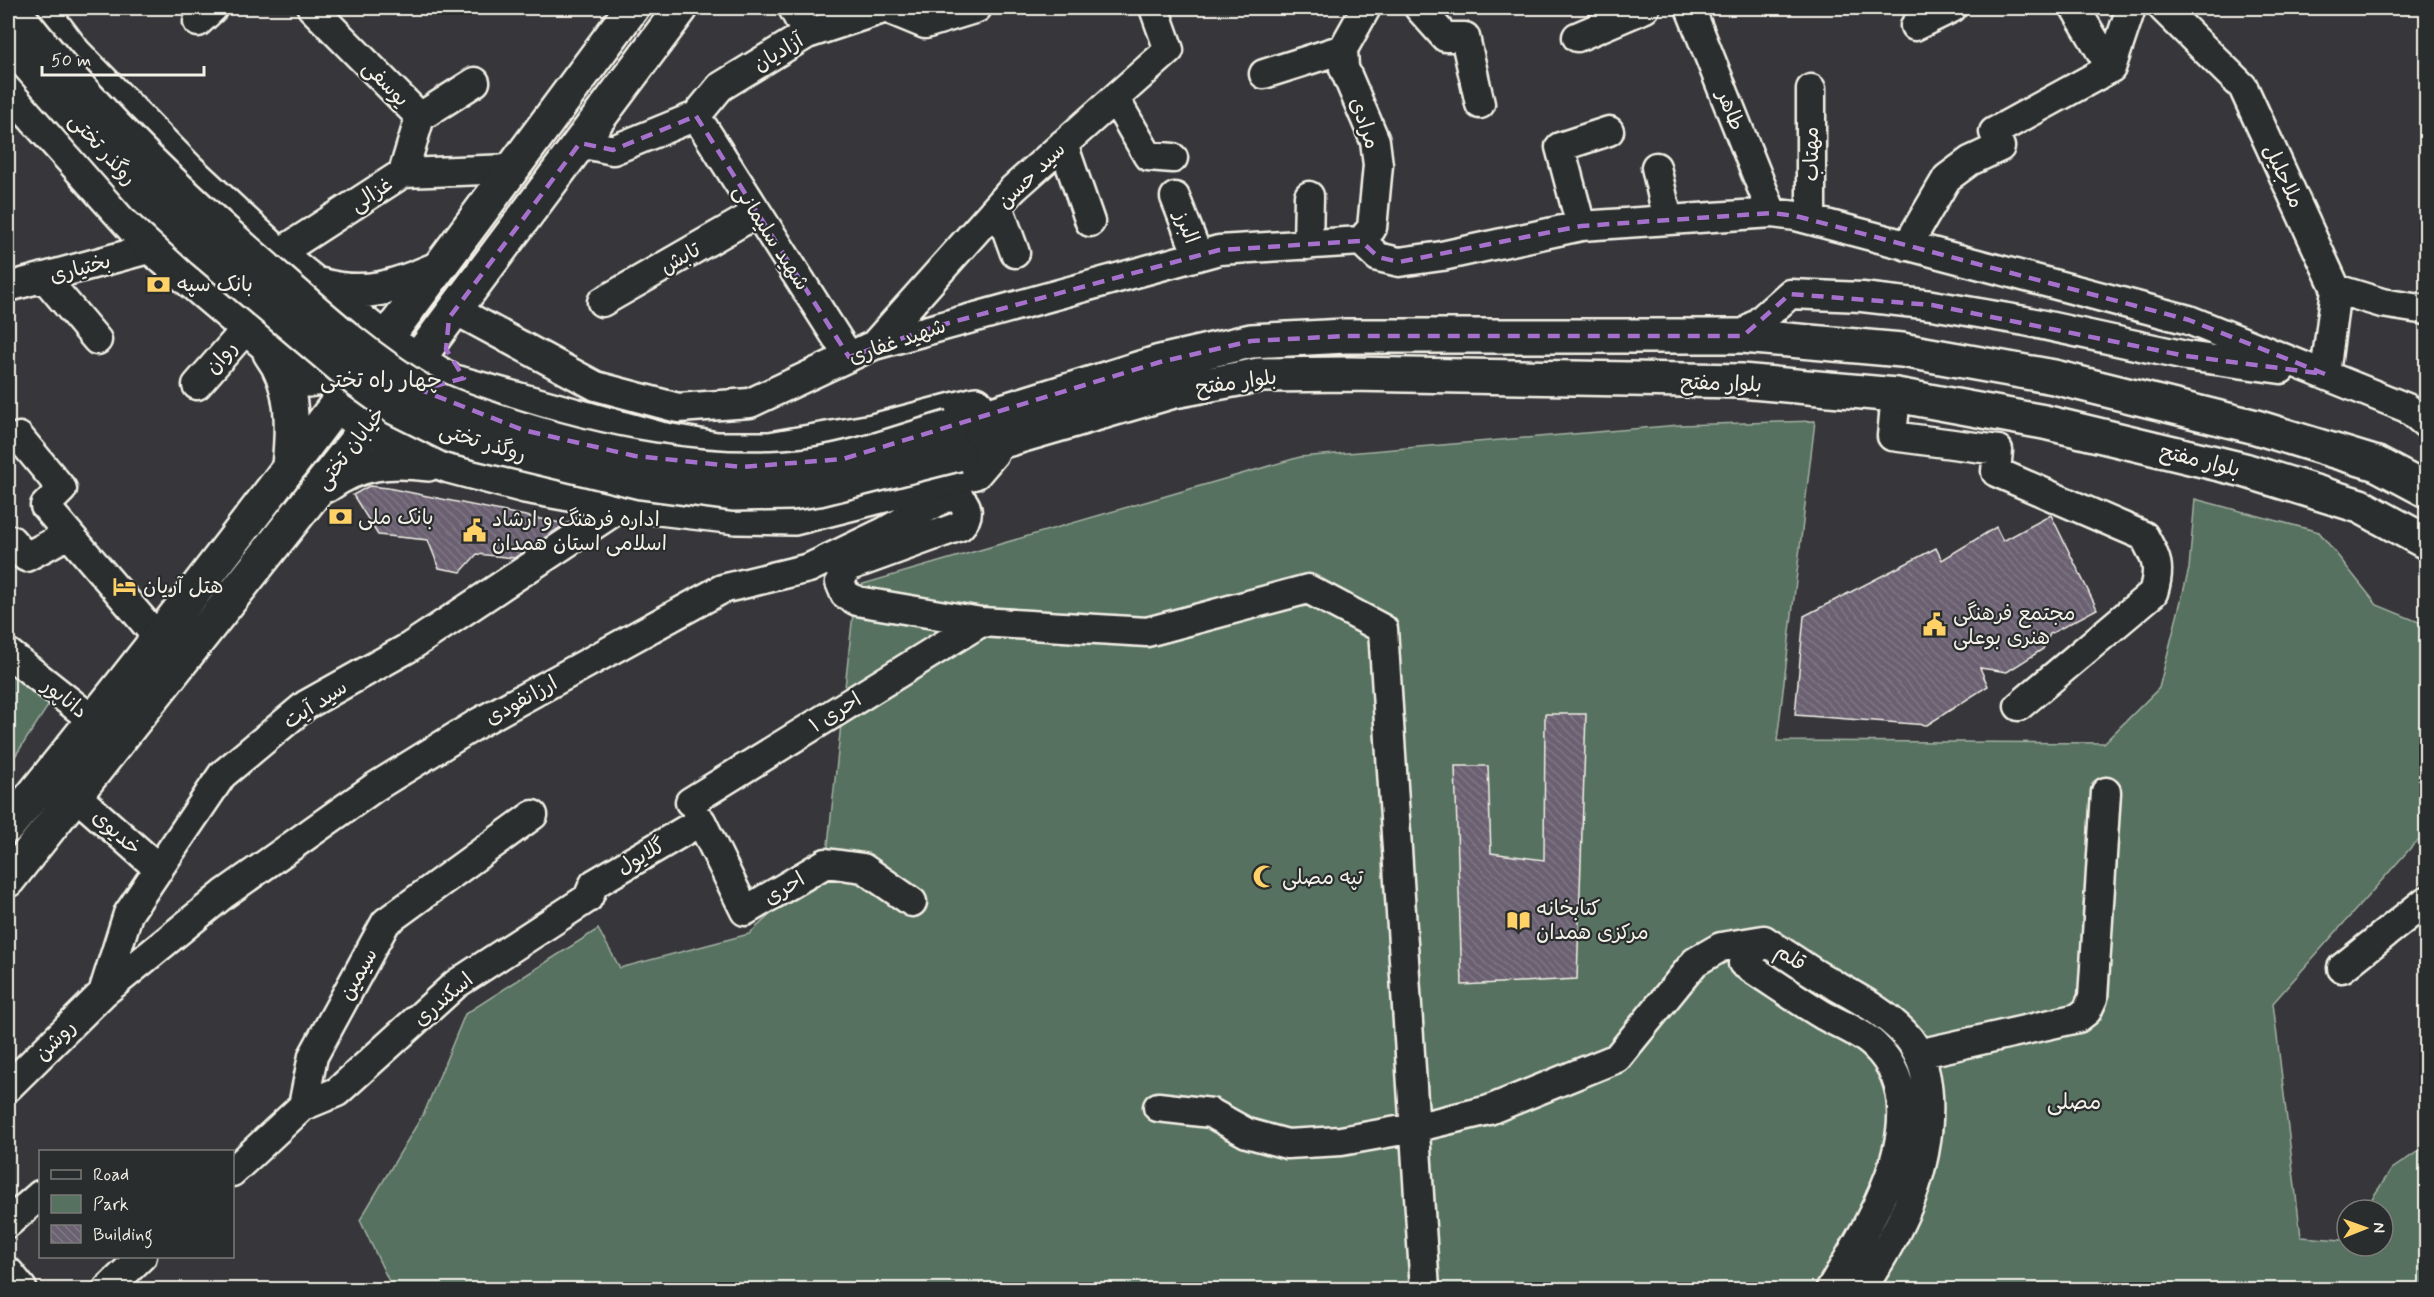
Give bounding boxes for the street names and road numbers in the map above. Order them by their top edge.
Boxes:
street label: آزادیان [748,27,809,79]
street label: یوسفی [356,54,415,113]
street label: طاهر [1709,84,1751,135]
street label: مرادی [1342,94,1386,153]
street label: روگذر تختی [62,107,142,192]
street label: مهتاب [1798,127,1826,181]
street label: سید حسن [991,136,1072,215]
street label: ملاجلیل [2256,140,2310,213]
street label: غزالی [345,171,398,219]
street label: شهید سلیمانی [726,179,816,296]
street label: البرز [1166,205,1205,248]
street label: تابش [655,236,706,282]
street label: بختیاری [47,247,114,291]
street label: شهید غفاری [845,312,950,372]
street label: روان [199,335,244,381]
street label: بلوار مفتح [1194,363,1279,403]
street label: بلوار مفتح [1680,369,1762,399]
street label: خیابان تختی [309,401,392,496]
street label: روگذر تختی [436,417,529,469]
street label: بلوار مفتح [2157,437,2243,484]
street label: ارزانفودی [480,670,563,732]
street label: داناپور [35,671,93,725]
street label: سید آیت [278,674,353,736]
street label: احری ۱ [804,686,867,740]
street label: خدیوی [86,803,147,862]
street label: گلایول [612,832,671,882]
street label: احری [759,866,810,912]
street label: قلم [1769,938,1811,979]
street label: سیمین [333,943,385,1006]
street label: اسکندری [408,966,480,1033]
street label: روشن [29,1014,83,1068]

